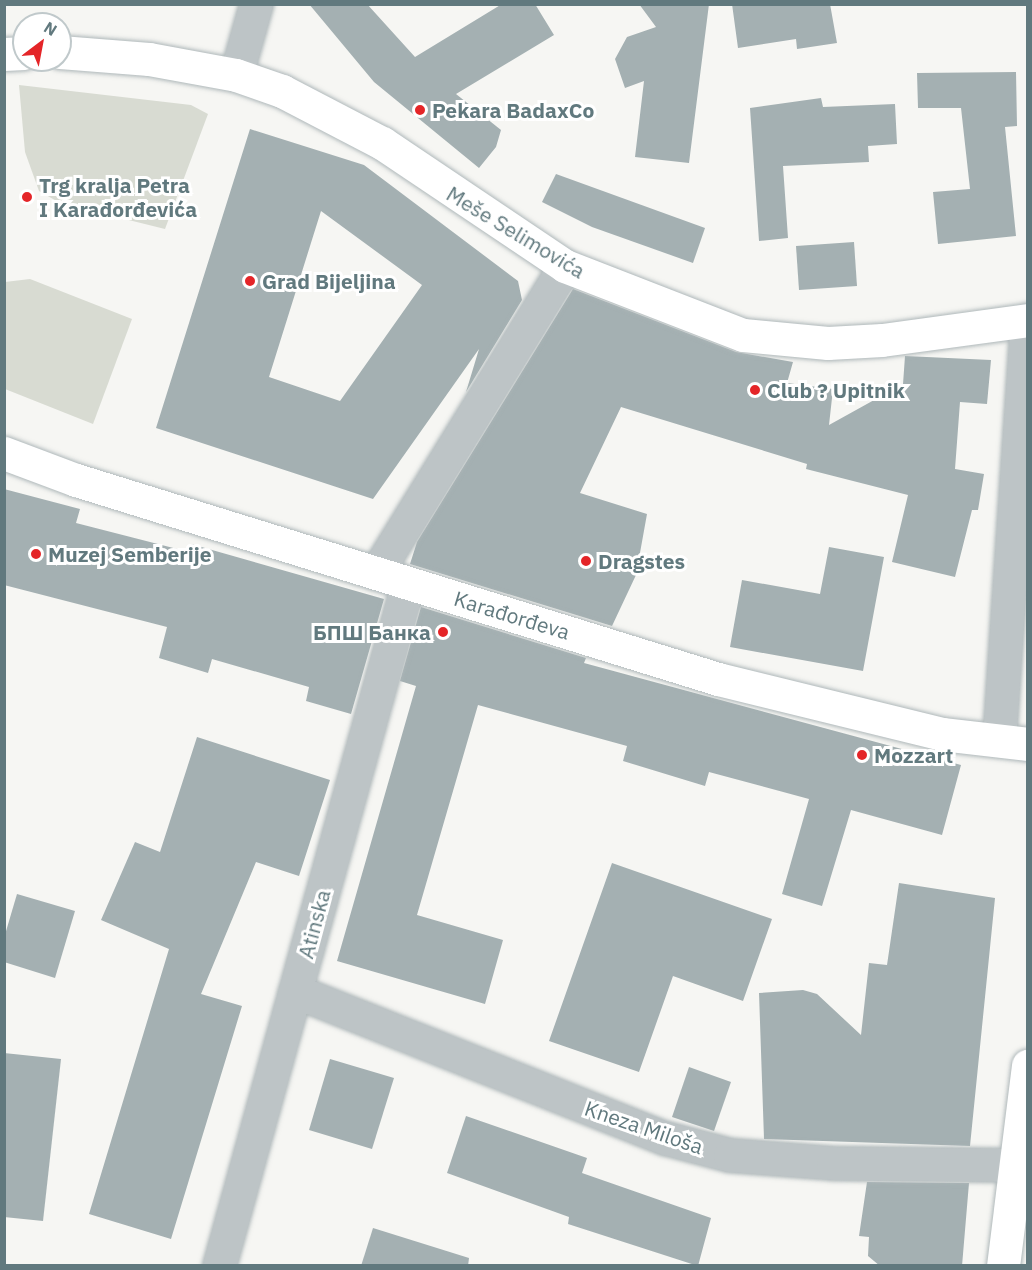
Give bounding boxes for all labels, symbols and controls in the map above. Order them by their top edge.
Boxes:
north arrow [12,12,72,72]
text: N [40,17,61,40]
place label: Pekara BadaxCo [432,97,594,123]
marker: Pekara BadaxCo [413,103,427,117]
place label: Trg kralja Petra I Karađorđevića [39,172,197,222]
street label: Meše Selimovića [442,181,590,283]
marker: Trg kralja Petra I Karađorđevića [20,190,34,204]
place label: Grad Bijeljina [262,268,396,294]
marker: Grad Bijeljina [243,274,257,288]
place label: Club ? Upitnik [767,377,905,403]
marker: Club ? Upitnik [748,383,762,397]
place label: Muzej Semberije [48,541,212,567]
marker: Muzej Semberije [29,547,43,561]
place label: Dragstes [598,548,685,574]
marker: Dragstes [579,554,593,568]
street label: Karađorđeva [451,585,573,645]
place label: БПШ Банка [313,619,431,645]
marker: БПШ Банка [436,625,450,639]
place label: Mozzart [874,742,953,768]
marker: Mozzart [855,748,869,762]
street label: Atinska [293,887,335,961]
street label: Kneza Miloša [581,1095,707,1159]

